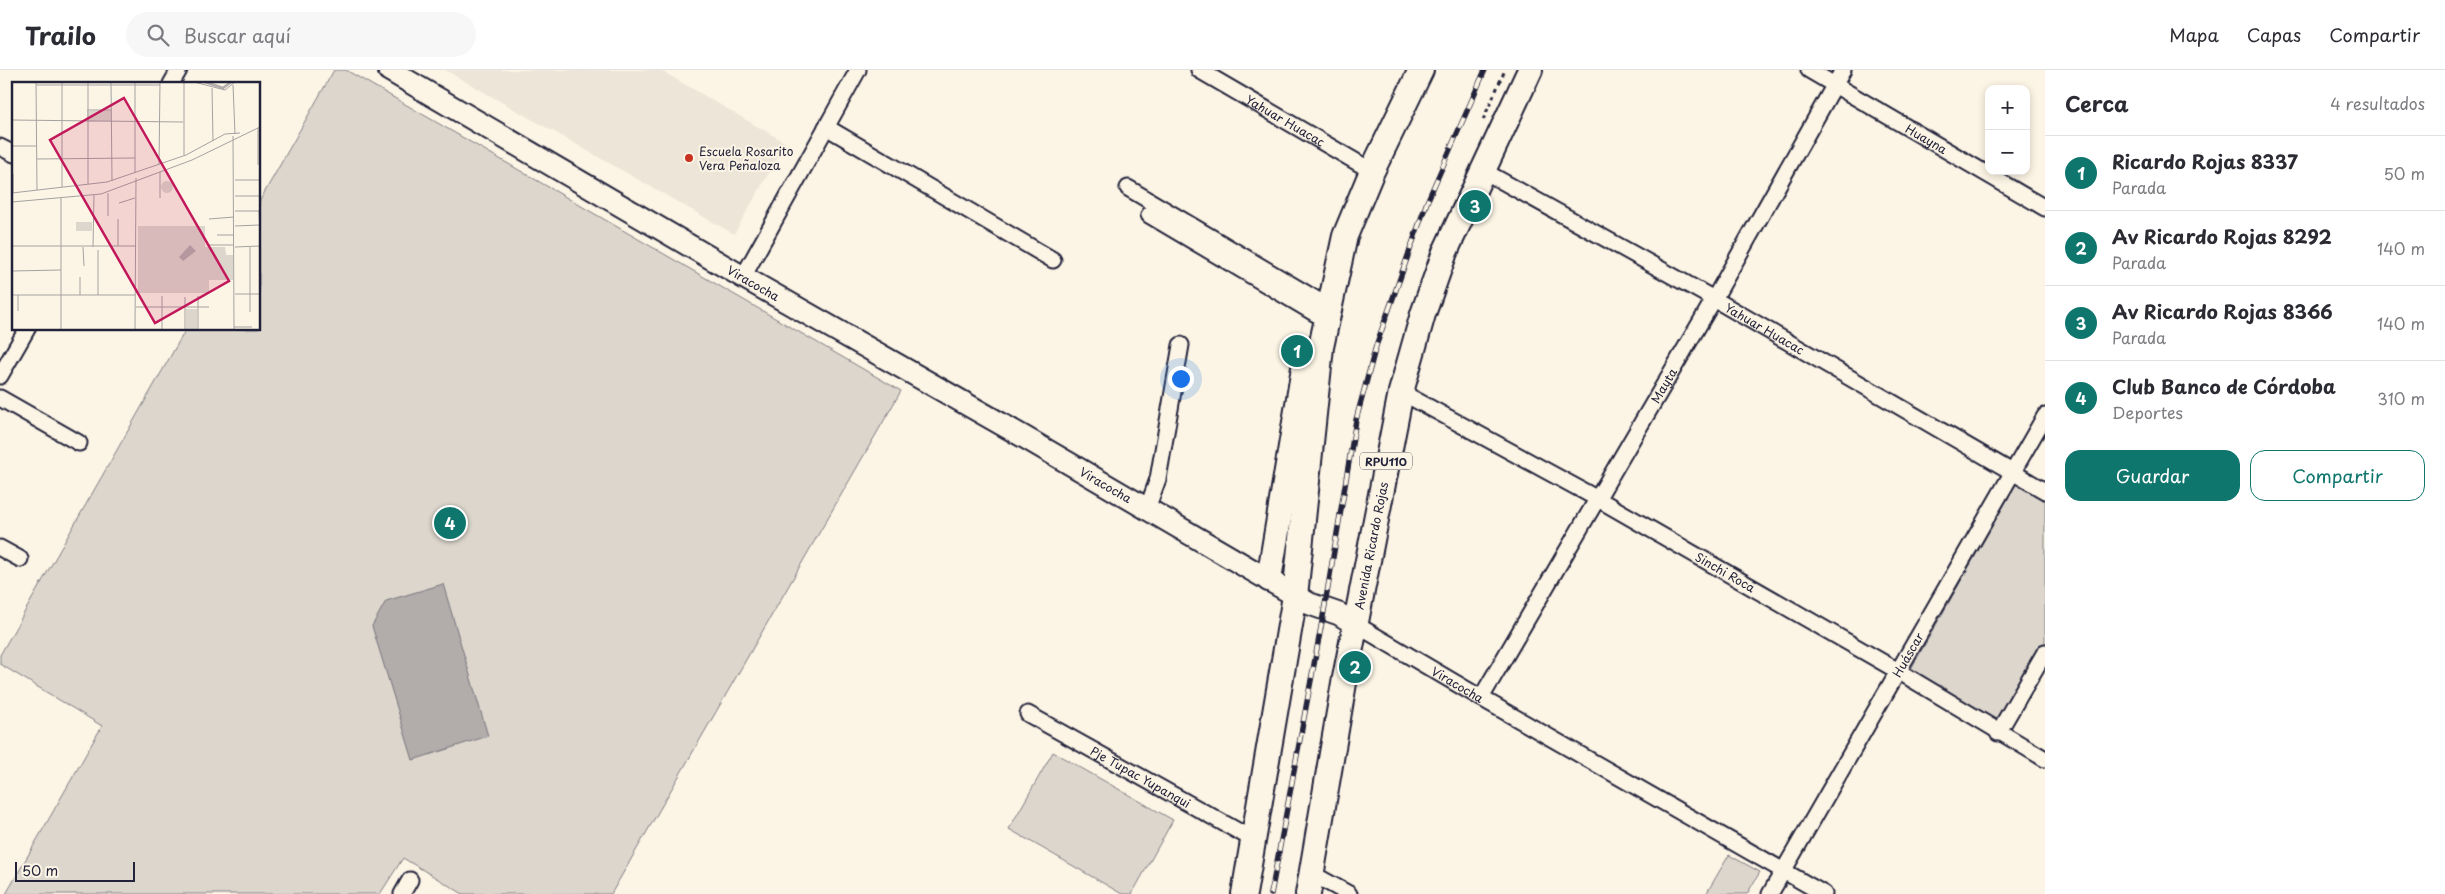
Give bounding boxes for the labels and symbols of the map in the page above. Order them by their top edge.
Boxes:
inset map [12,82,260,330]
street label: Yahuar Huacac [1242,90,1329,151]
street label: Huayna [1902,119,1951,158]
place label: Escuela Rosarito Vera Peñaloza [699,142,794,174]
marker: Escuela Rosarito Vera Peñaloza [683,152,695,164]
pin: 3 [1459,187,1491,225]
street label: Viracocha [724,261,783,305]
street label: Yahuar Huacac [1722,298,1808,359]
pin: 1 [1281,332,1313,370]
street label: Mayta [1646,364,1681,406]
your location [1168,366,1194,392]
road number: RPU110 [1360,452,1412,470]
street label: Viracocha [1076,462,1136,507]
street label: Avenida Ricardo Rojas [1350,480,1392,611]
pin: 4 [434,504,466,542]
street label: Sinchi Roca [1692,548,1759,597]
street label: Huáscar [1888,629,1928,680]
pin: 2 [1339,648,1371,686]
street label: Viracocha [1428,662,1488,707]
street label: Pje Tupac Yupanqui [1087,742,1194,812]
scale bar [15,859,135,882]

